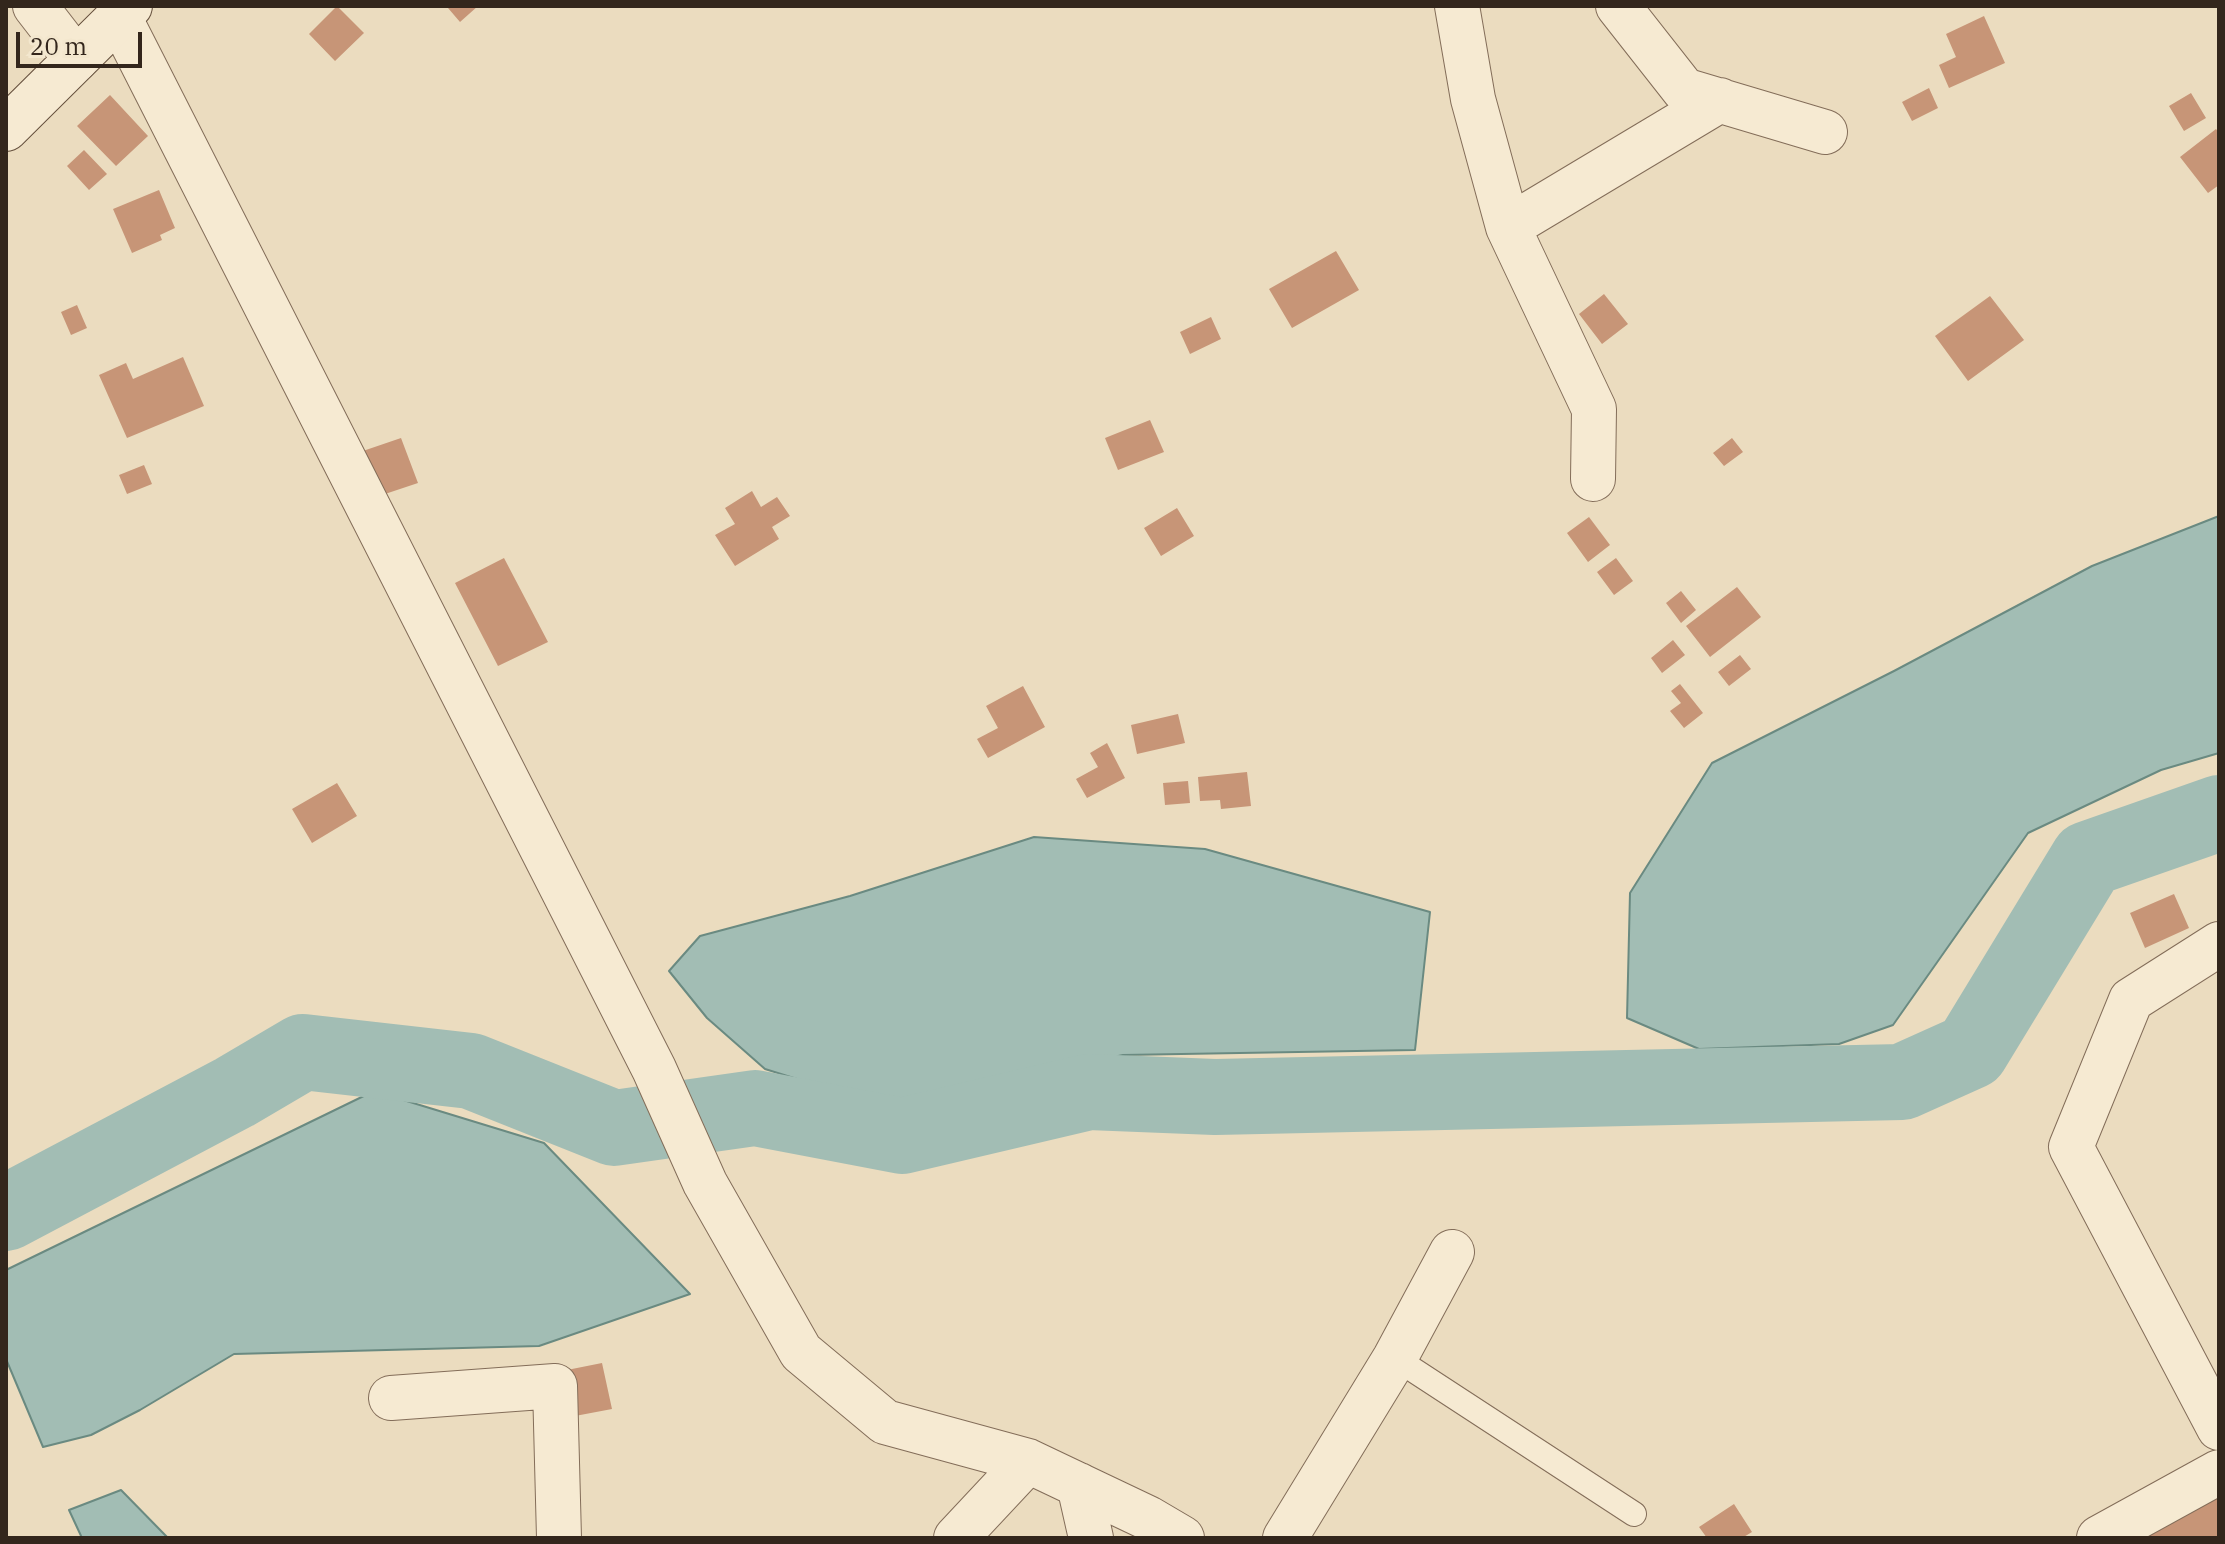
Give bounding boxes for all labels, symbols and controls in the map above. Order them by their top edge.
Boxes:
scale bar [20,16,146,66]
text: 20 m [30,30,87,62]

